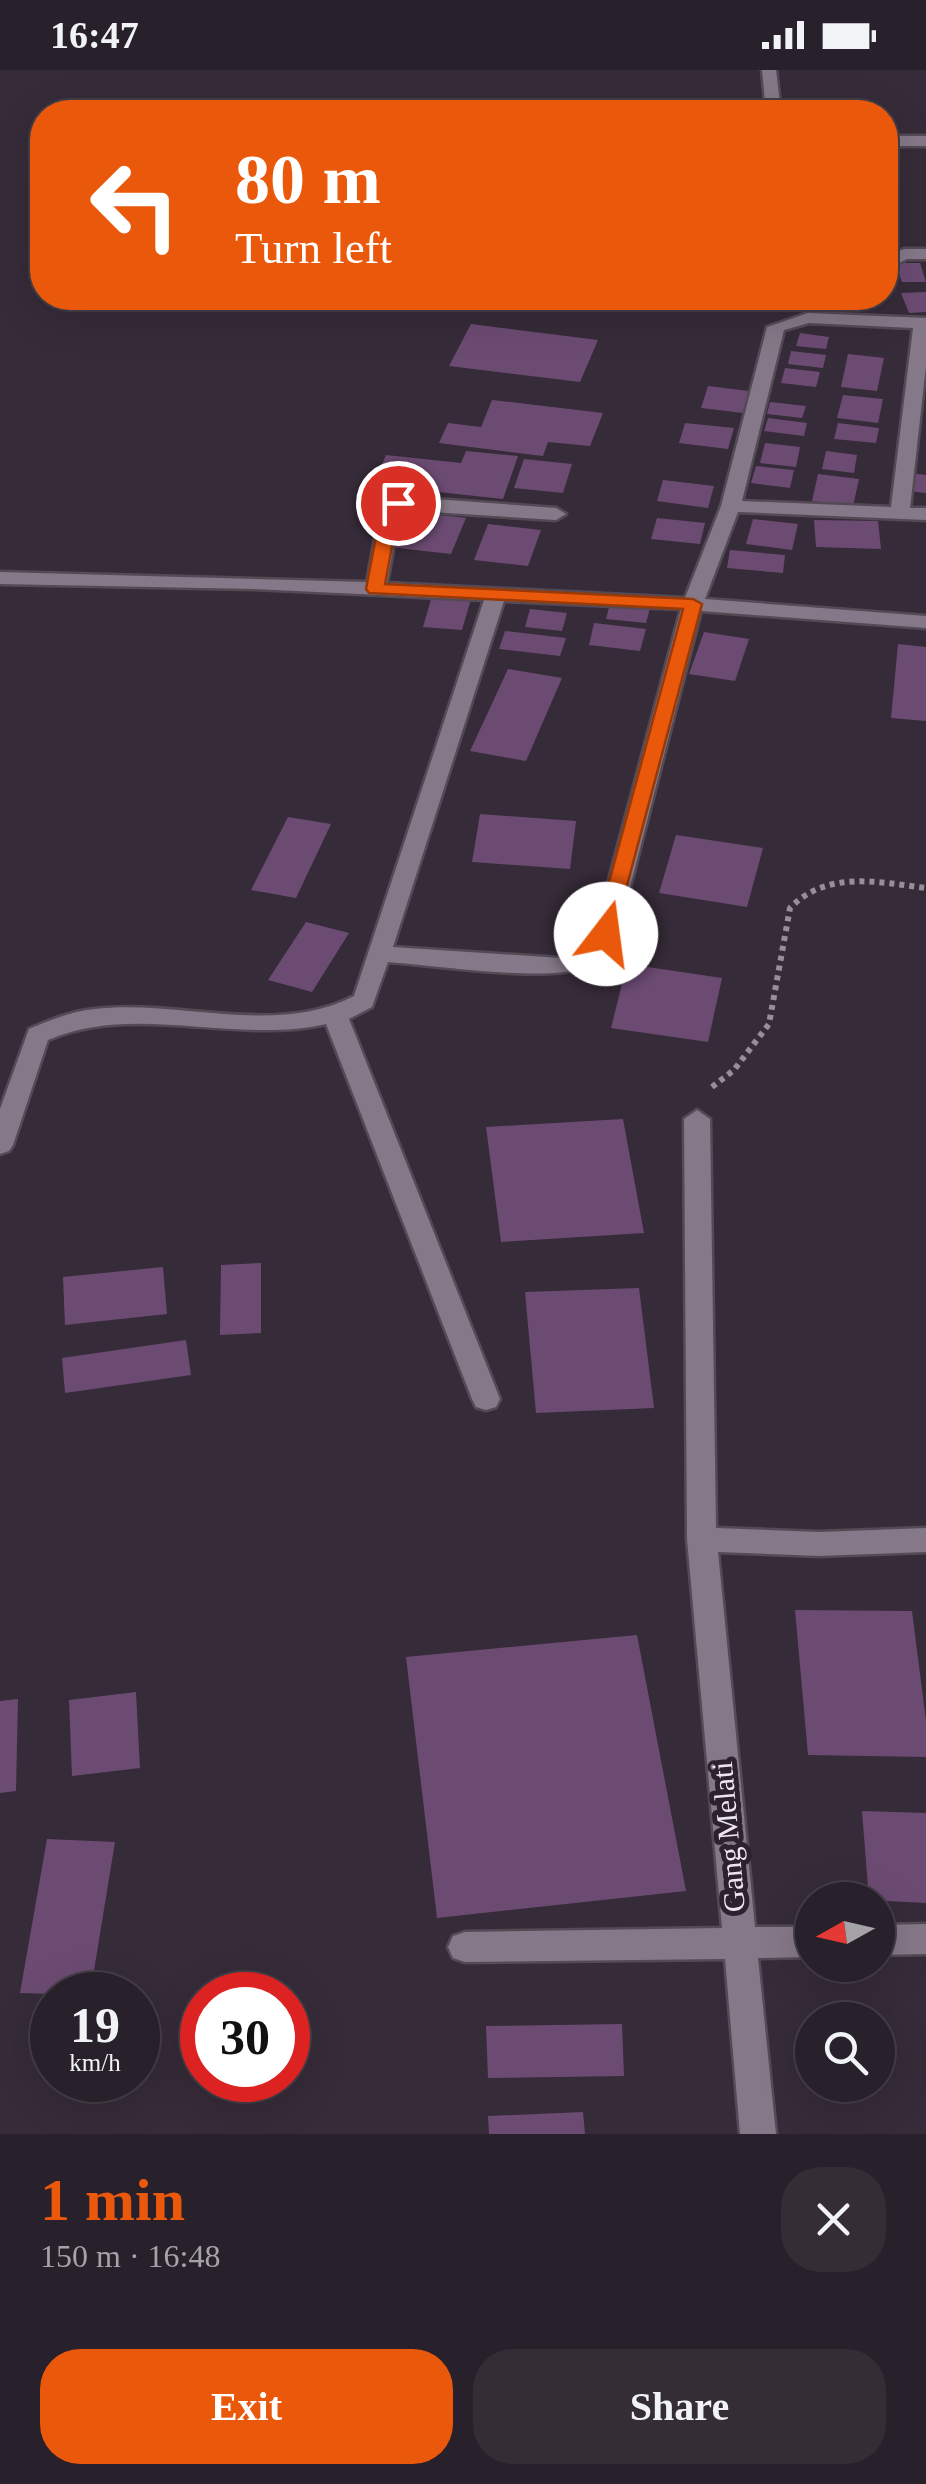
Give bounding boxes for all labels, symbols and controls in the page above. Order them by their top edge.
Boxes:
text: 16:47 [50,14,139,56]
icon: left [70,140,200,270]
text: 80 m [235,141,381,218]
text: Turn left [235,223,392,273]
pin [356,461,441,546]
icon: arrive [371,476,426,531]
position arrow [554,882,658,986]
street label: Gang Melati [705,1760,751,1914]
north arrow [795,1882,895,1982]
map controls [795,1882,895,2102]
speed limit sign: 30 [180,1972,310,2102]
text: 19 [70,1997,120,2053]
button: search [795,2002,895,2102]
text: km/h [69,2049,121,2076]
text: 1 min [40,2167,185,2233]
button: close [781,2167,886,2272]
text: 150 m · 16:48 [40,2238,220,2274]
button: Exit [40,2349,453,2464]
button: Share [473,2349,886,2464]

